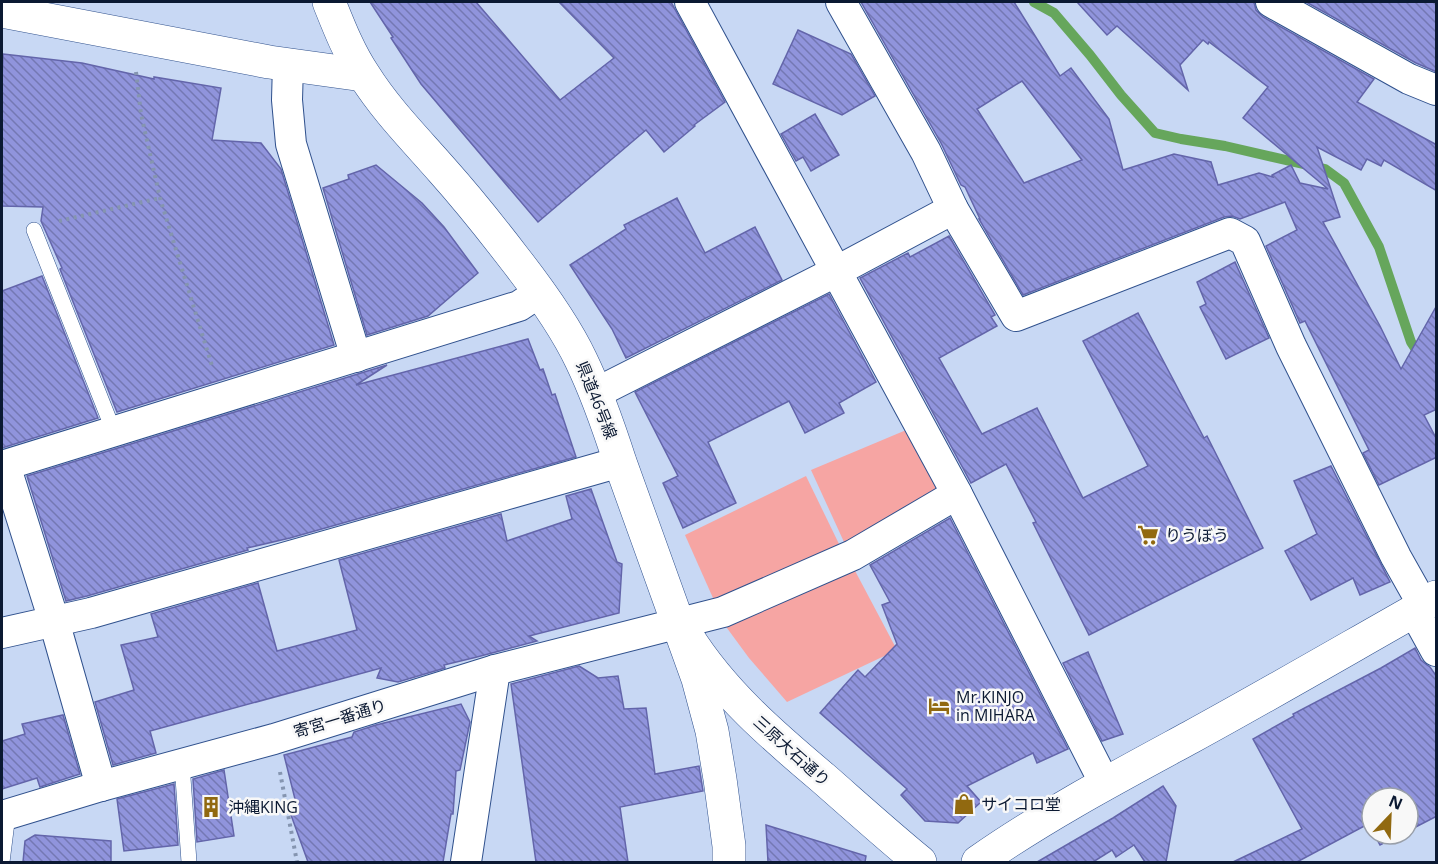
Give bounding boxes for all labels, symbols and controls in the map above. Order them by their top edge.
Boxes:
street label: 県道46号線 [571,358,623,442]
supermarket icon: りうぼう [1136,523,1160,547]
place label: りうぼう [1165,524,1229,546]
place label: Mr.KINJO in MIHARA [956,686,1036,726]
street label: 寄宮一番通り [291,693,389,743]
hotel icon: Mr.KINJO in MIHARA [927,694,951,718]
street label: 三原大石通り [749,711,835,791]
north arrow [1360,786,1420,846]
text: N [1386,790,1406,815]
shop icon: サイコロ堂 [952,792,976,816]
place label: サイコロ堂 [981,793,1061,815]
building icon: 沖縄KING [199,795,223,819]
place label: 沖縄KING [228,796,298,818]

